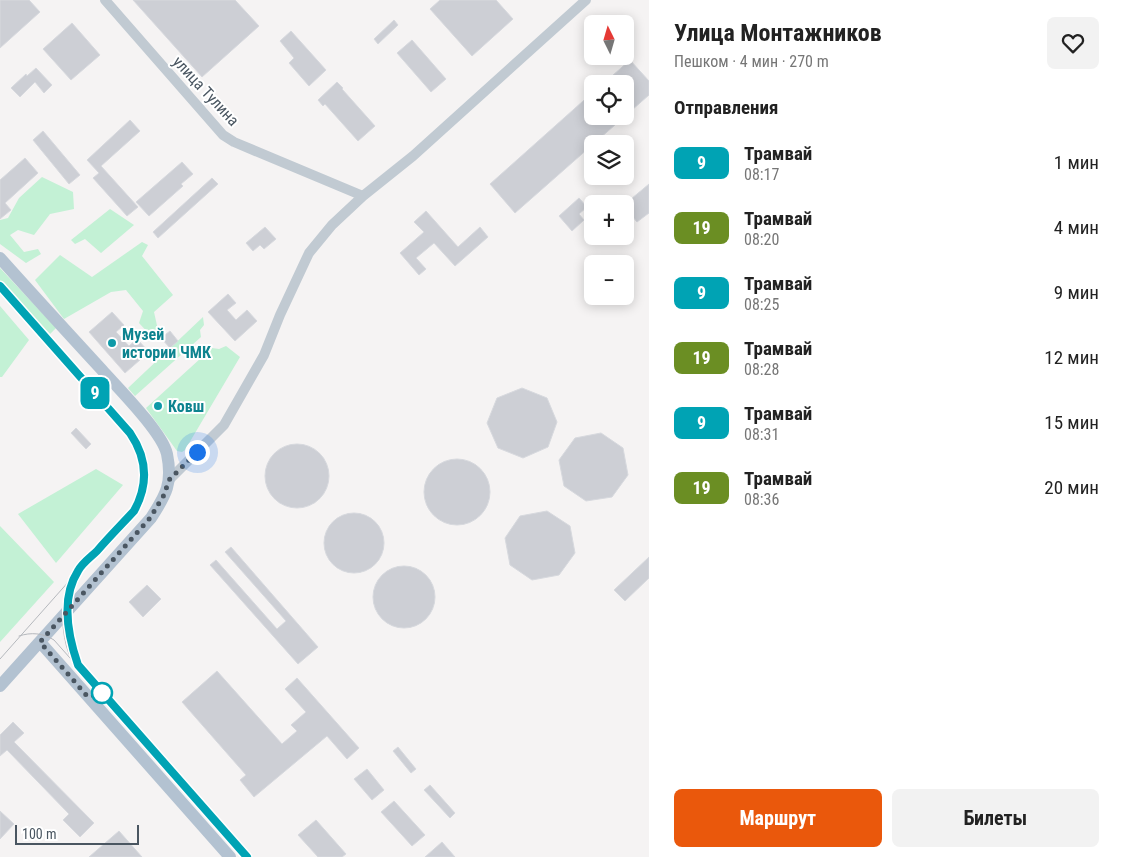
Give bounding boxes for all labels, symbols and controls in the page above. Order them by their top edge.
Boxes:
north arrow [584,15,634,65]
map controls [584,15,634,305]
button: heart [1047,17,1099,69]
text: Улица Монтажников [674,19,882,47]
street label: улица Тулина [169,52,243,130]
text: Пешком · 4 мин · 270 m [674,52,829,71]
button: locate [584,75,634,125]
text: Отправления [674,96,778,119]
button: layers [584,135,634,185]
text: Трамвай [744,142,812,165]
text: 1 мин [1054,151,1099,174]
text: 9 [697,152,706,173]
text: 08:17 [744,165,779,184]
button: + [584,195,634,245]
text: Трамвай [744,207,812,230]
text: 4 мин [1054,216,1099,239]
text: 19 [692,217,711,238]
text: 08:20 [744,230,779,249]
button: − [584,255,634,305]
text: Трамвай [744,272,812,295]
text: 9 мин [1054,281,1099,304]
text: 9 [697,282,706,303]
text: 08:25 [744,295,779,314]
place label: Музей истории ЧМК [122,325,212,362]
marker: Музей истории ЧМК [106,337,118,349]
text: Трамвай [744,337,812,360]
text: 12 мин [1044,346,1099,369]
text: 19 [692,347,711,368]
text: 08:28 [744,360,779,379]
line badge: 9 [79,377,111,409]
text: 9 [90,382,100,403]
place label: Ковш [168,397,204,416]
marker: Ковш [152,400,164,412]
text: Трамвай [744,402,812,425]
text: 15 мин [1044,411,1099,434]
text: 9 [697,412,706,433]
text: 08:31 [744,425,779,444]
your location [185,440,210,465]
text: Трамвай [744,467,812,490]
text: 20 мин [1044,476,1099,499]
text: 19 [692,477,711,498]
text: 08:36 [744,490,779,509]
unlabelled marker [91,682,113,704]
button: Маршрут [674,789,882,847]
button: Билеты [892,789,1099,847]
scale bar [15,822,139,845]
text: 100 m [22,826,57,842]

